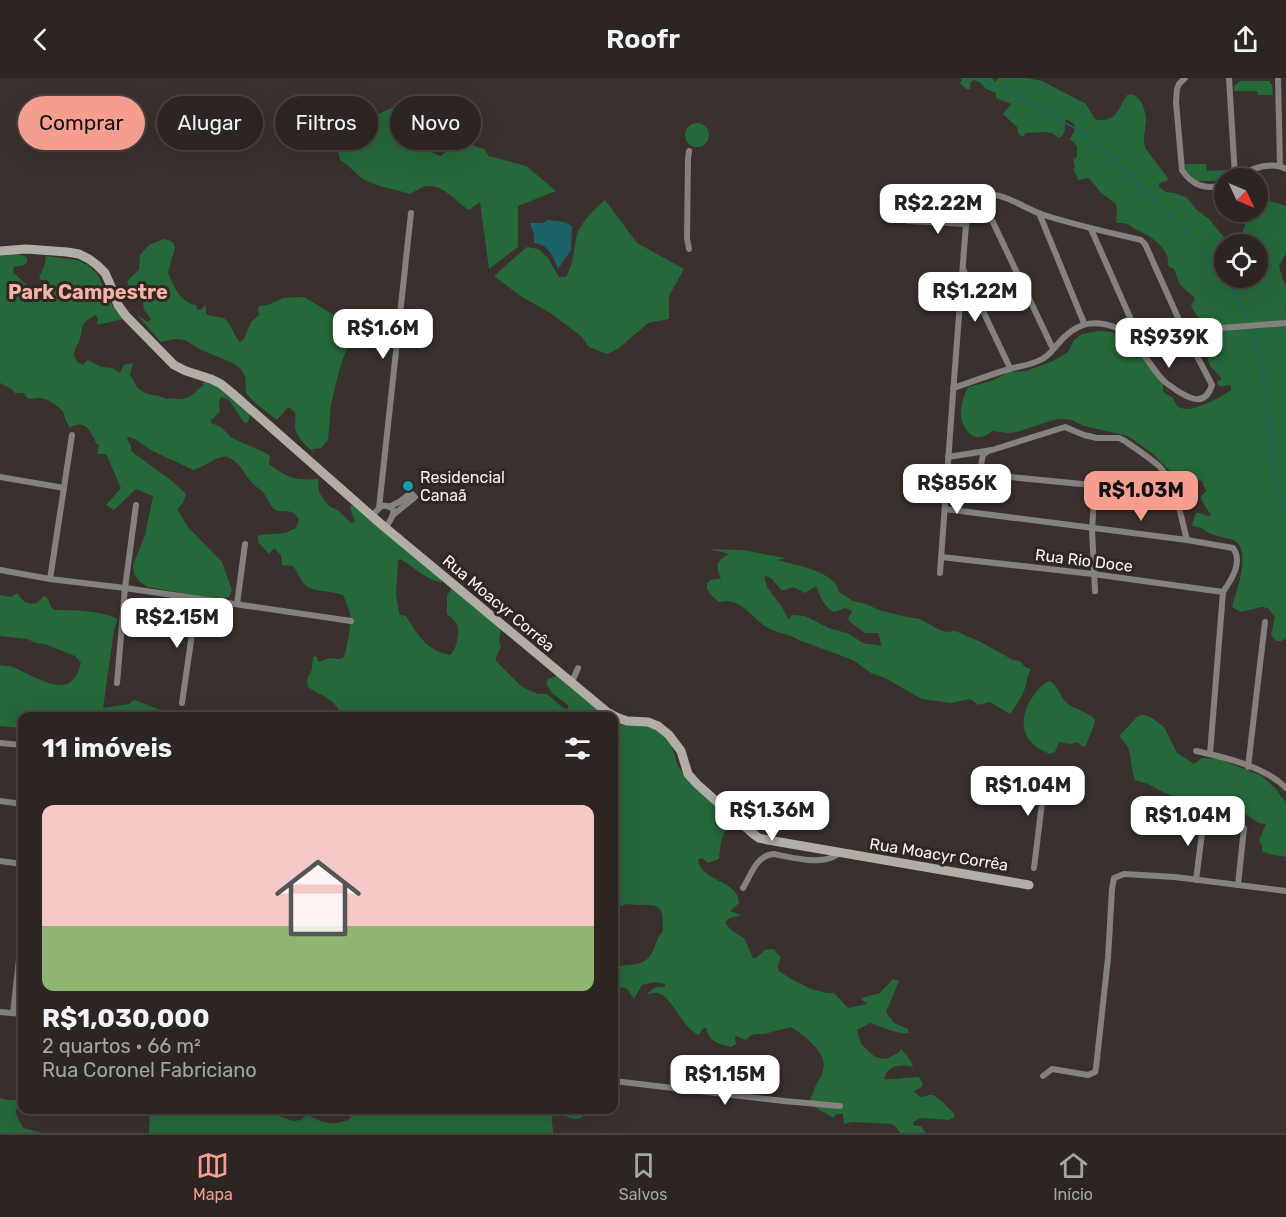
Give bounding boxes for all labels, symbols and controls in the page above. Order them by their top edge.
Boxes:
icon: back [24,23,57,56]
text: Roofr [606,23,680,55]
icon: share [1229,23,1262,56]
chip: Comprar [18,96,145,150]
chip: Alugar [157,96,263,150]
chip: Filtros [275,96,378,150]
chip: Novo [390,96,481,150]
north arrow [1214,168,1268,222]
map controls [1214,168,1268,288]
pin: R$2.22M [883,184,993,235]
text: R$2.22M [894,191,982,215]
button: locate [1214,234,1268,288]
pin: R$1.22M [920,272,1030,323]
text: R$1.22M [932,279,1018,303]
district label: Park Campestre [8,280,168,304]
pin: R$1.6M [334,309,432,360]
text: R$1.6M [347,316,419,340]
pin: R$939K [1120,318,1218,369]
text: R$939K [1129,325,1209,349]
pin: R$856K [908,464,1006,515]
place label: Residencial Canaã [420,468,505,505]
text: R$856K [917,471,997,495]
pin: R$1.03M [1086,471,1196,522]
text: R$1.03M [1098,478,1184,502]
marker: Residencial Canaã [401,479,415,493]
street label: Rua Rio Doce [1034,545,1134,576]
street label: Rua Moacyr Corrêa [439,551,559,656]
pin: R$2.15M [122,598,232,649]
text: R$2.15M [135,605,219,629]
icon: filters [561,732,594,765]
text: 11 imóveis [42,733,172,764]
pin: R$1.04M [973,766,1083,817]
text: R$1.04M [985,773,1071,797]
pin: R$1.36M [717,791,827,842]
pin: R$1.04M [1133,796,1243,847]
text: R$1.36M [729,798,815,822]
text: R$1.04M [1145,803,1231,827]
street label: Rua Moacyr Corrêa [868,834,1010,875]
icon: home [264,844,372,952]
text: R$1,030,000 [42,1003,210,1034]
text: 2 quartos · 66 m² [42,1034,201,1058]
pin: R$1.15M [670,1055,780,1106]
text: Rua Coronel Fabriciano [42,1058,257,1082]
text: R$1.15M [685,1062,765,1086]
tab: Mapa [193,1149,233,1204]
tab: Salvos [619,1149,667,1204]
tab: Início [1053,1149,1093,1204]

